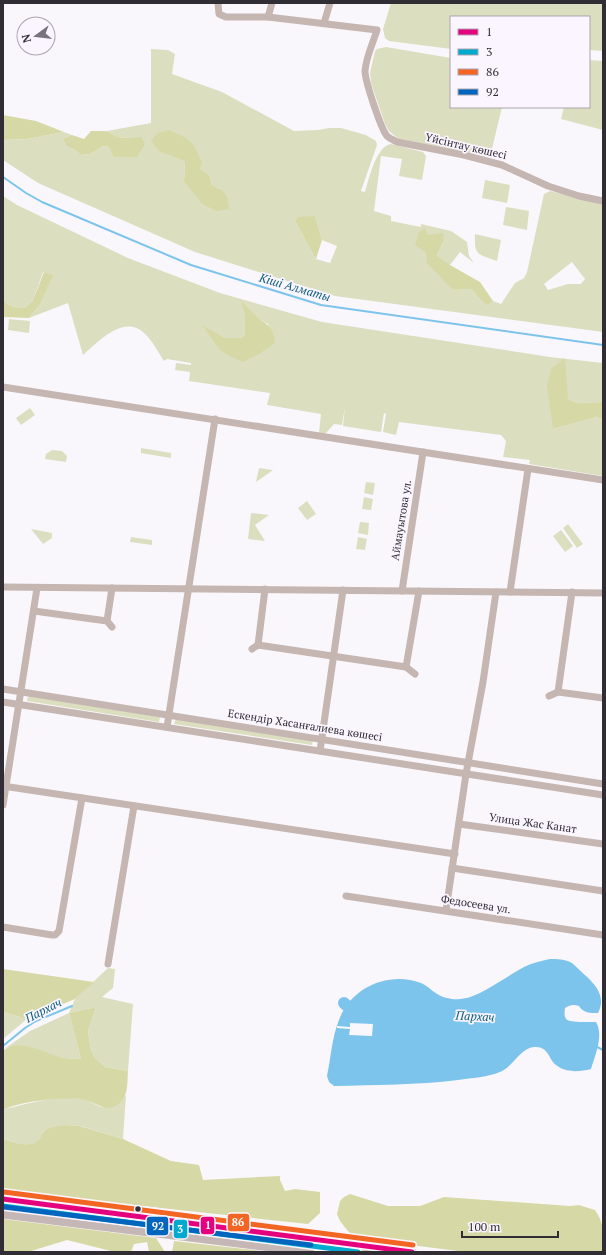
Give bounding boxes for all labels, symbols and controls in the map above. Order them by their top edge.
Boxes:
north arrow [16,16,56,56]
legend [450,16,590,108]
text: 1 [486,24,492,39]
text: N [18,32,34,44]
text: 3 [486,44,492,59]
text: 86 [486,64,499,79]
text: 92 [486,84,499,99]
street label: Үйсінтау көшесі [424,130,508,162]
water label: Кіші Алматы [257,269,332,304]
street label: Аймауытова ул. [388,479,414,561]
street label: Ескендір Хасанғалиева көшесі [227,706,383,744]
street label: Улица Жас Канат [488,810,578,836]
street label: Федосеева ул. [440,892,512,916]
water label: Пархач [21,994,64,1026]
water label: Пархач [454,1007,495,1025]
unlabelled marker [133,1204,143,1214]
line badge: 86 [227,1213,250,1232]
scale bar [462,1213,558,1239]
text: 86 [232,1215,244,1229]
line badge: 92 [146,1216,169,1236]
line badge: 1 [200,1216,215,1235]
text: 1 [205,1218,211,1232]
text: 92 [152,1219,164,1233]
line badge: 3 [173,1219,188,1239]
text: 100 m [468,1219,501,1234]
text: 3 [177,1222,183,1236]

